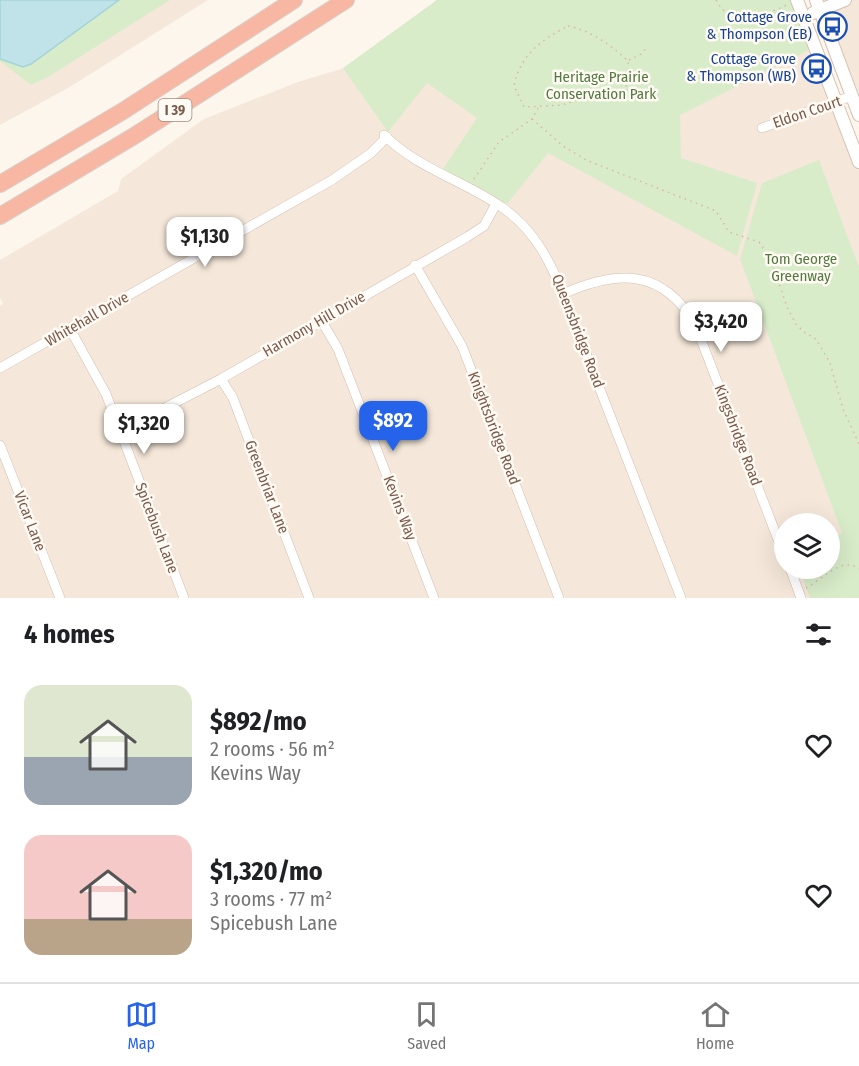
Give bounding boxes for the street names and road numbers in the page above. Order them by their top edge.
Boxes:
street label: Eldon Court [770,92,844,132]
road number: I 39 [158,99,192,121]
street label: Queensbridge Road [548,272,608,390]
street label: Harmony Hill Drive [260,287,368,361]
street label: Whitehall Drive [42,288,132,350]
street label: Knightsbridge Road [464,369,524,487]
street label: Kingsbridge Road [710,382,766,488]
street label: Greenbriar Lane [241,438,293,536]
street label: Kevins Way [379,473,421,543]
street label: Spicebush Lane [131,480,183,576]
street label: Vicar Lane [10,488,50,554]

